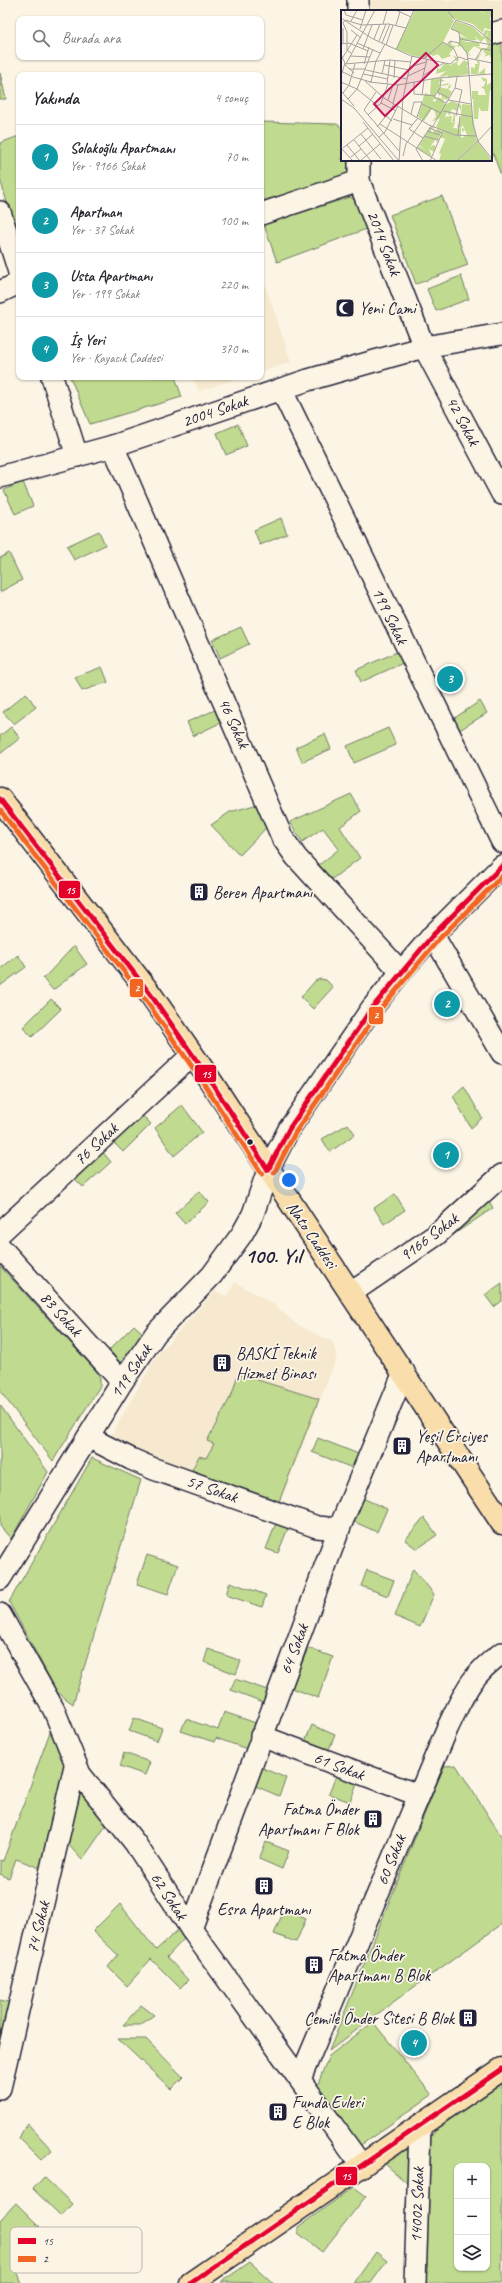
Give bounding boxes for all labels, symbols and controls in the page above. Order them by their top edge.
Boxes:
inset map [341,10,492,161]
search box [16,16,264,60]
icon: search [30,27,52,49]
text: Burada ara [62,29,120,48]
text: Yakında [32,88,79,109]
text: 4 sonuç [215,90,248,106]
text: Solakoğlu Apartmanı [70,139,175,158]
text: 1 [42,149,48,165]
text: 70 m [226,149,248,165]
text: Yer · 9166 Sokak [70,158,145,174]
text: Apartman [70,203,122,222]
street label: 2014 Sokak [362,207,407,280]
text: 2 [42,213,48,229]
text: 100 m [220,213,248,229]
text: Yer · 37 Sokak [70,222,134,238]
text: Usta Apartmanı [70,267,152,286]
text: 3 [42,277,48,293]
text: 220 m [220,277,248,293]
text: Yer · 199 Sokak [70,286,140,302]
mosque icon: Yeni Cami [334,297,356,319]
place label: Yeni Cami [359,298,418,319]
text: İş Yeri [70,331,105,350]
text: 4 [42,341,48,357]
text: 370 m [220,341,248,357]
text: Yer · Kayacık Caddesi [70,350,162,366]
street label: 2004 Sokak [179,389,252,432]
street label: 42 Sokak [441,393,485,451]
street label: 199 Sokak [367,584,413,649]
pin: 3 [437,664,463,694]
street label: 46 Sokak [214,695,255,753]
line badge: 15 [58,880,81,899]
building icon: Beren Apartmanı [188,881,210,903]
place label: Beren Apartmanı [213,882,313,903]
text: 15 [65,883,76,897]
line badge: 2 [129,978,144,998]
text: 2 [135,981,141,995]
pin: 2 [434,989,460,1019]
line badge: 2 [368,1006,384,1025]
text: 2 [374,1008,380,1022]
line badge: 15 [194,1064,217,1083]
text: 15 [201,1067,212,1081]
street label: 76 Sokak [70,1117,124,1170]
unlabelled marker [245,1137,255,1147]
pin: 1 [433,1140,459,1170]
your location [279,1170,299,1190]
street label: Nato Caddesi [282,1197,343,1274]
street label: 9166 Sokak [396,1207,464,1266]
district label: 100. Yıl [245,1243,305,1269]
street label: 83 Sokak [36,1287,88,1342]
street label: 119 Sokak [105,1339,158,1402]
place label: BASKİ Teknik Hizmet Binası [236,1343,317,1384]
building icon: BASKİ Teknik Hizmet Binası [211,1352,233,1374]
place label: Yeşil Erciyes Apartmanı [416,1426,488,1467]
building icon: Yeşil Erciyes Apartmanı [391,1435,413,1457]
street label: 57 Sokak [184,1470,242,1508]
street label: 64 Sokak [275,1619,314,1677]
street label: 61 Sokak [311,1747,369,1786]
place label: Fatma Önder Apartmanı F Blok [258,1799,361,1840]
building icon: Fatma Önder Apartmanı F Blok [362,1808,384,1830]
street label: 60 Sokak [371,1830,411,1888]
street label: 62 Sokak [146,1868,193,1925]
building icon: Esra Apartmanı [253,1875,275,1897]
street label: 74 Sokak [21,1897,55,1955]
place label: Esra Apartmanı [217,1899,311,1920]
place label: Fatma Önder Apartmanı B Blok [328,1945,432,1986]
building icon: Fatma Önder Apartmanı B Blok [303,1954,325,1976]
building icon: Cemile Önder Sitesi B Blok [457,2007,479,2029]
place label: Cemile Önder Sitesi B Blok [304,2008,456,2029]
pin: 4 [401,2028,427,2058]
place label: Funda Evleri E Blok [292,2092,365,2133]
building icon: Funda Evleri E Blok [267,2101,289,2123]
map controls [454,2163,490,2271]
button: + [454,2163,490,2199]
street label: 14002 Sokak [405,2165,429,2243]
line badge: 15 [335,2166,358,2186]
text: 15 [341,2169,352,2183]
button: − [454,2199,490,2235]
legend [10,2227,142,2273]
text: 15 [43,2234,54,2248]
button: layers [454,2235,490,2271]
text: 2 [43,2252,49,2266]

